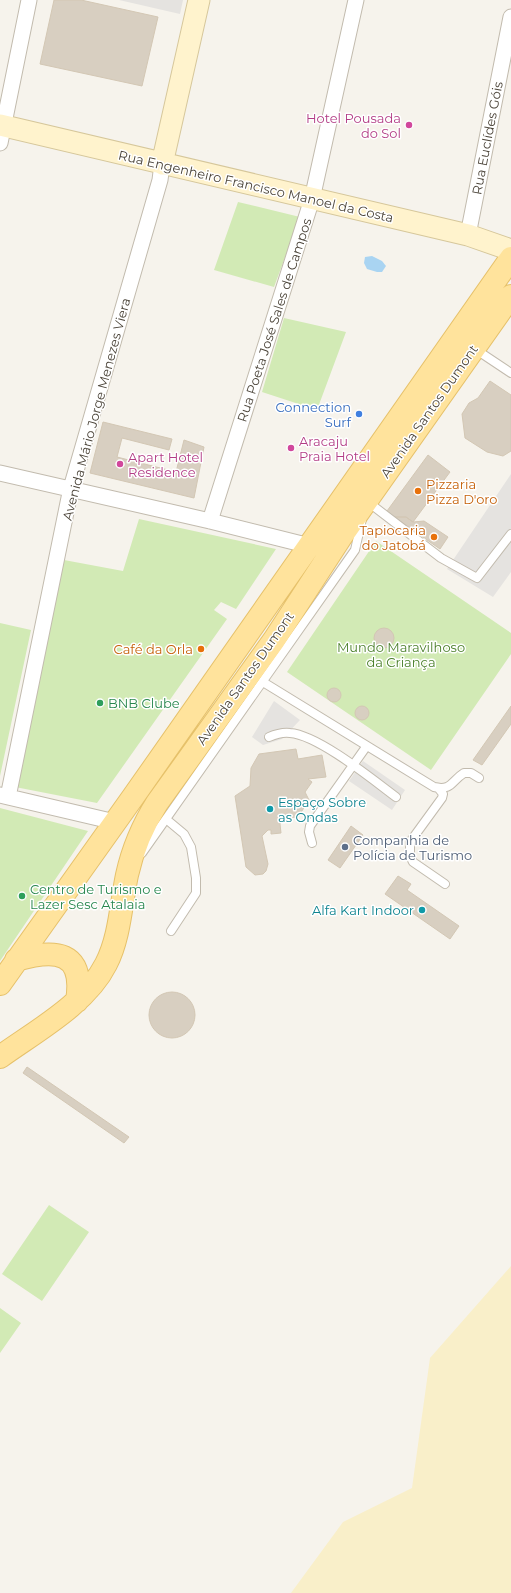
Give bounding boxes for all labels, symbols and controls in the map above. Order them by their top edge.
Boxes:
street label: Rua Euclídes Góis [468,80,506,196]
place label: Hotel Pousada do Sol [306,110,401,141]
marker: Hotel Pousada do Sol [404,120,414,130]
street label: Rua Engenheiro Francisco Manoel da Costa [117,147,395,225]
street label: Rua Poeta José Sales de Campos [233,216,315,424]
street label: Avenida Mário Jorge Menezes Viera [59,296,133,522]
street label: Avenida Santos Dumont [377,341,481,481]
place label: Connection Surf [275,399,352,430]
marker: Connection Surf [354,409,364,419]
place label: Aracaju Praia Hotel [299,433,370,464]
marker: Aracaju Praia Hotel [286,443,296,453]
place label: Apart Hotel Residence [128,449,203,480]
marker: Apart Hotel Residence [115,459,125,469]
place label: Pizzaria Pizza D'oro [426,476,498,507]
marker: Pizzaria Pizza D'oro [413,486,423,496]
place label: Tapiocaria do Jatobá [360,522,426,553]
marker: Tapiocaria do Jatobá [429,532,439,542]
street label: Avenida Santos Dumont [193,608,297,748]
park label: Mundo Maravilhoso da Criança [337,639,465,670]
place label: Café da Orla [114,641,193,657]
marker: Café da Orla [196,644,206,654]
place label: BNB Clube [108,695,180,711]
marker: BNB Clube [95,698,105,708]
place label: Espaço Sobre as Ondas [278,794,366,825]
marker: Espaço Sobre as Ondas [265,804,275,814]
place label: Companhia de Polícia de Turismo [353,832,472,863]
marker: Companhia de Polícia de Turismo [340,842,350,852]
place label: Centro de Turismo e Lazer Sesc Atalaia [30,881,162,912]
marker: Centro de Turismo e Lazer Sesc Atalaia [17,891,27,901]
place label: Alfa Kart Indoor [312,902,414,918]
marker: Alfa Kart Indoor [417,905,427,915]

